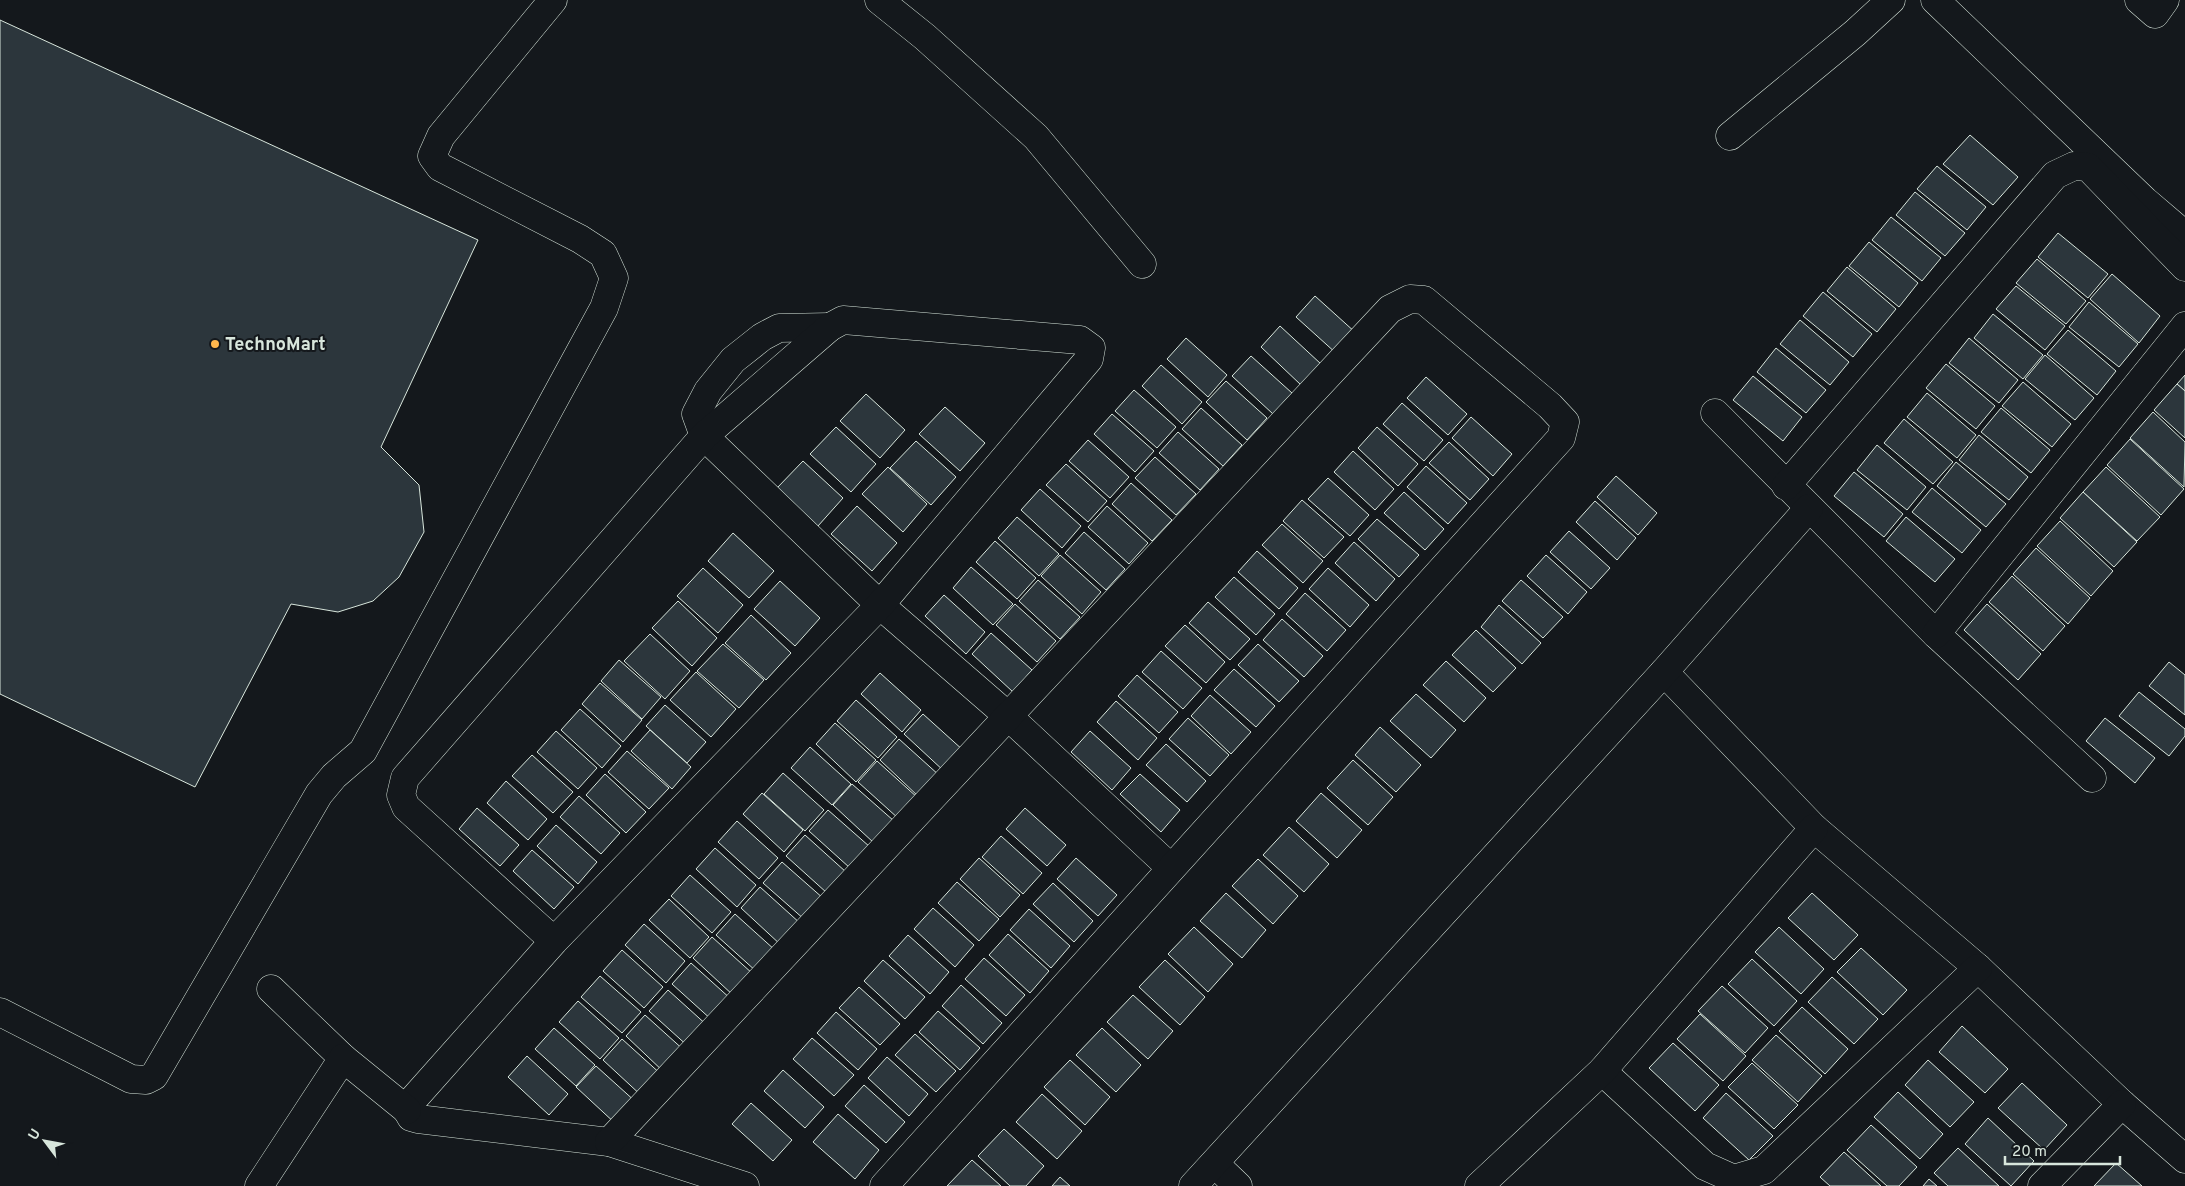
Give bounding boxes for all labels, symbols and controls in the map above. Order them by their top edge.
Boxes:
place label: TechnoMart [225,334,325,357]
marker: TechnoMart [209,338,221,350]
north arrow [20,1116,70,1166]
text: U [25,1126,45,1144]
scale bar [2005,1134,2120,1166]
text: 20 m [2012,1143,2047,1162]

